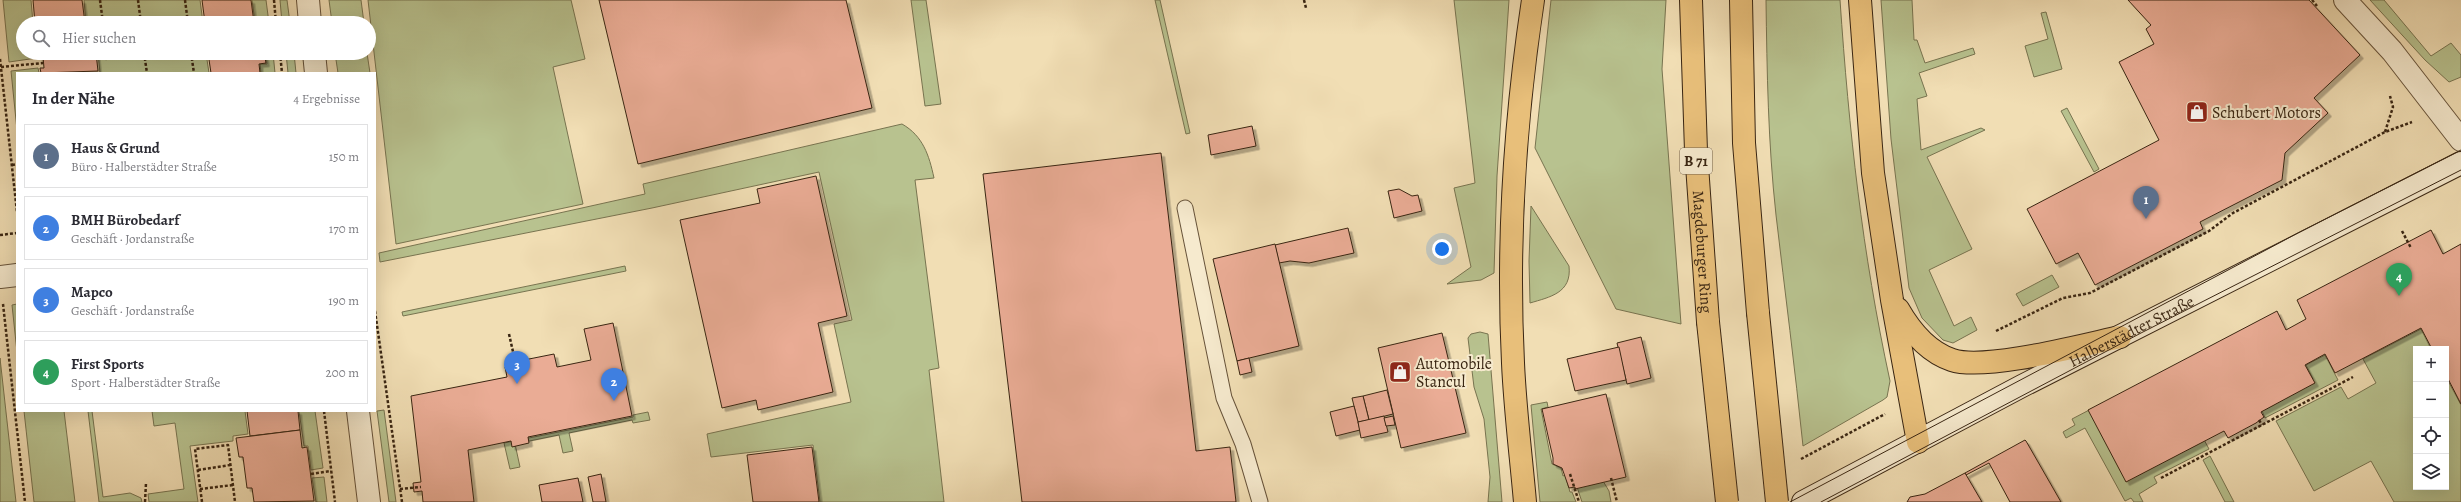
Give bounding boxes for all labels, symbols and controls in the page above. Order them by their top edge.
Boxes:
search box [16,16,376,60]
icon: search [30,27,52,49]
text: Hier suchen [62,28,136,48]
text: In der Nähe [32,87,115,110]
text: 4 Ergebnisse [293,90,360,107]
shop icon: Schubert Motors [2184,99,2210,125]
place label: Schubert Motors [2212,102,2321,124]
text: Haus & Grund [71,138,160,158]
text: 1 [44,148,48,165]
text: 150 m [329,148,359,165]
road number: B 71 [1680,148,1712,174]
text: Büro · Halberstädter Straße [71,158,217,175]
pin: 1 [2133,186,2159,219]
street label: Magdeburger Ring [1687,190,1717,314]
text: BMH Bürobedarf [71,210,179,230]
text: 2 [43,220,49,237]
text: 170 m [329,220,359,237]
text: Geschäft · Jordanstraße [71,230,194,247]
your location [1432,239,1452,259]
pin: 4 [2386,263,2412,296]
text: Mapco [71,282,113,302]
street label: Halberstädter Straße [2065,291,2198,373]
text: 3 [43,292,49,309]
text: 190 m [328,292,359,309]
text: Geschäft · Jordanstraße [71,302,194,319]
map controls [2413,346,2449,490]
button: + [2413,346,2449,382]
pin: 3 [504,351,530,384]
place label: Automobile Stancul [1415,353,1492,393]
text: First Sports [71,354,144,374]
shop icon: Automobile Stancul [1387,359,1413,385]
text: 4 [43,364,49,381]
text: 200 m [326,364,359,381]
pin: 2 [601,368,627,401]
text: Sport · Halberstädter Straße [71,374,220,391]
button: − [2413,382,2449,418]
button: locate [2413,418,2449,454]
button: layers [2413,454,2449,490]

